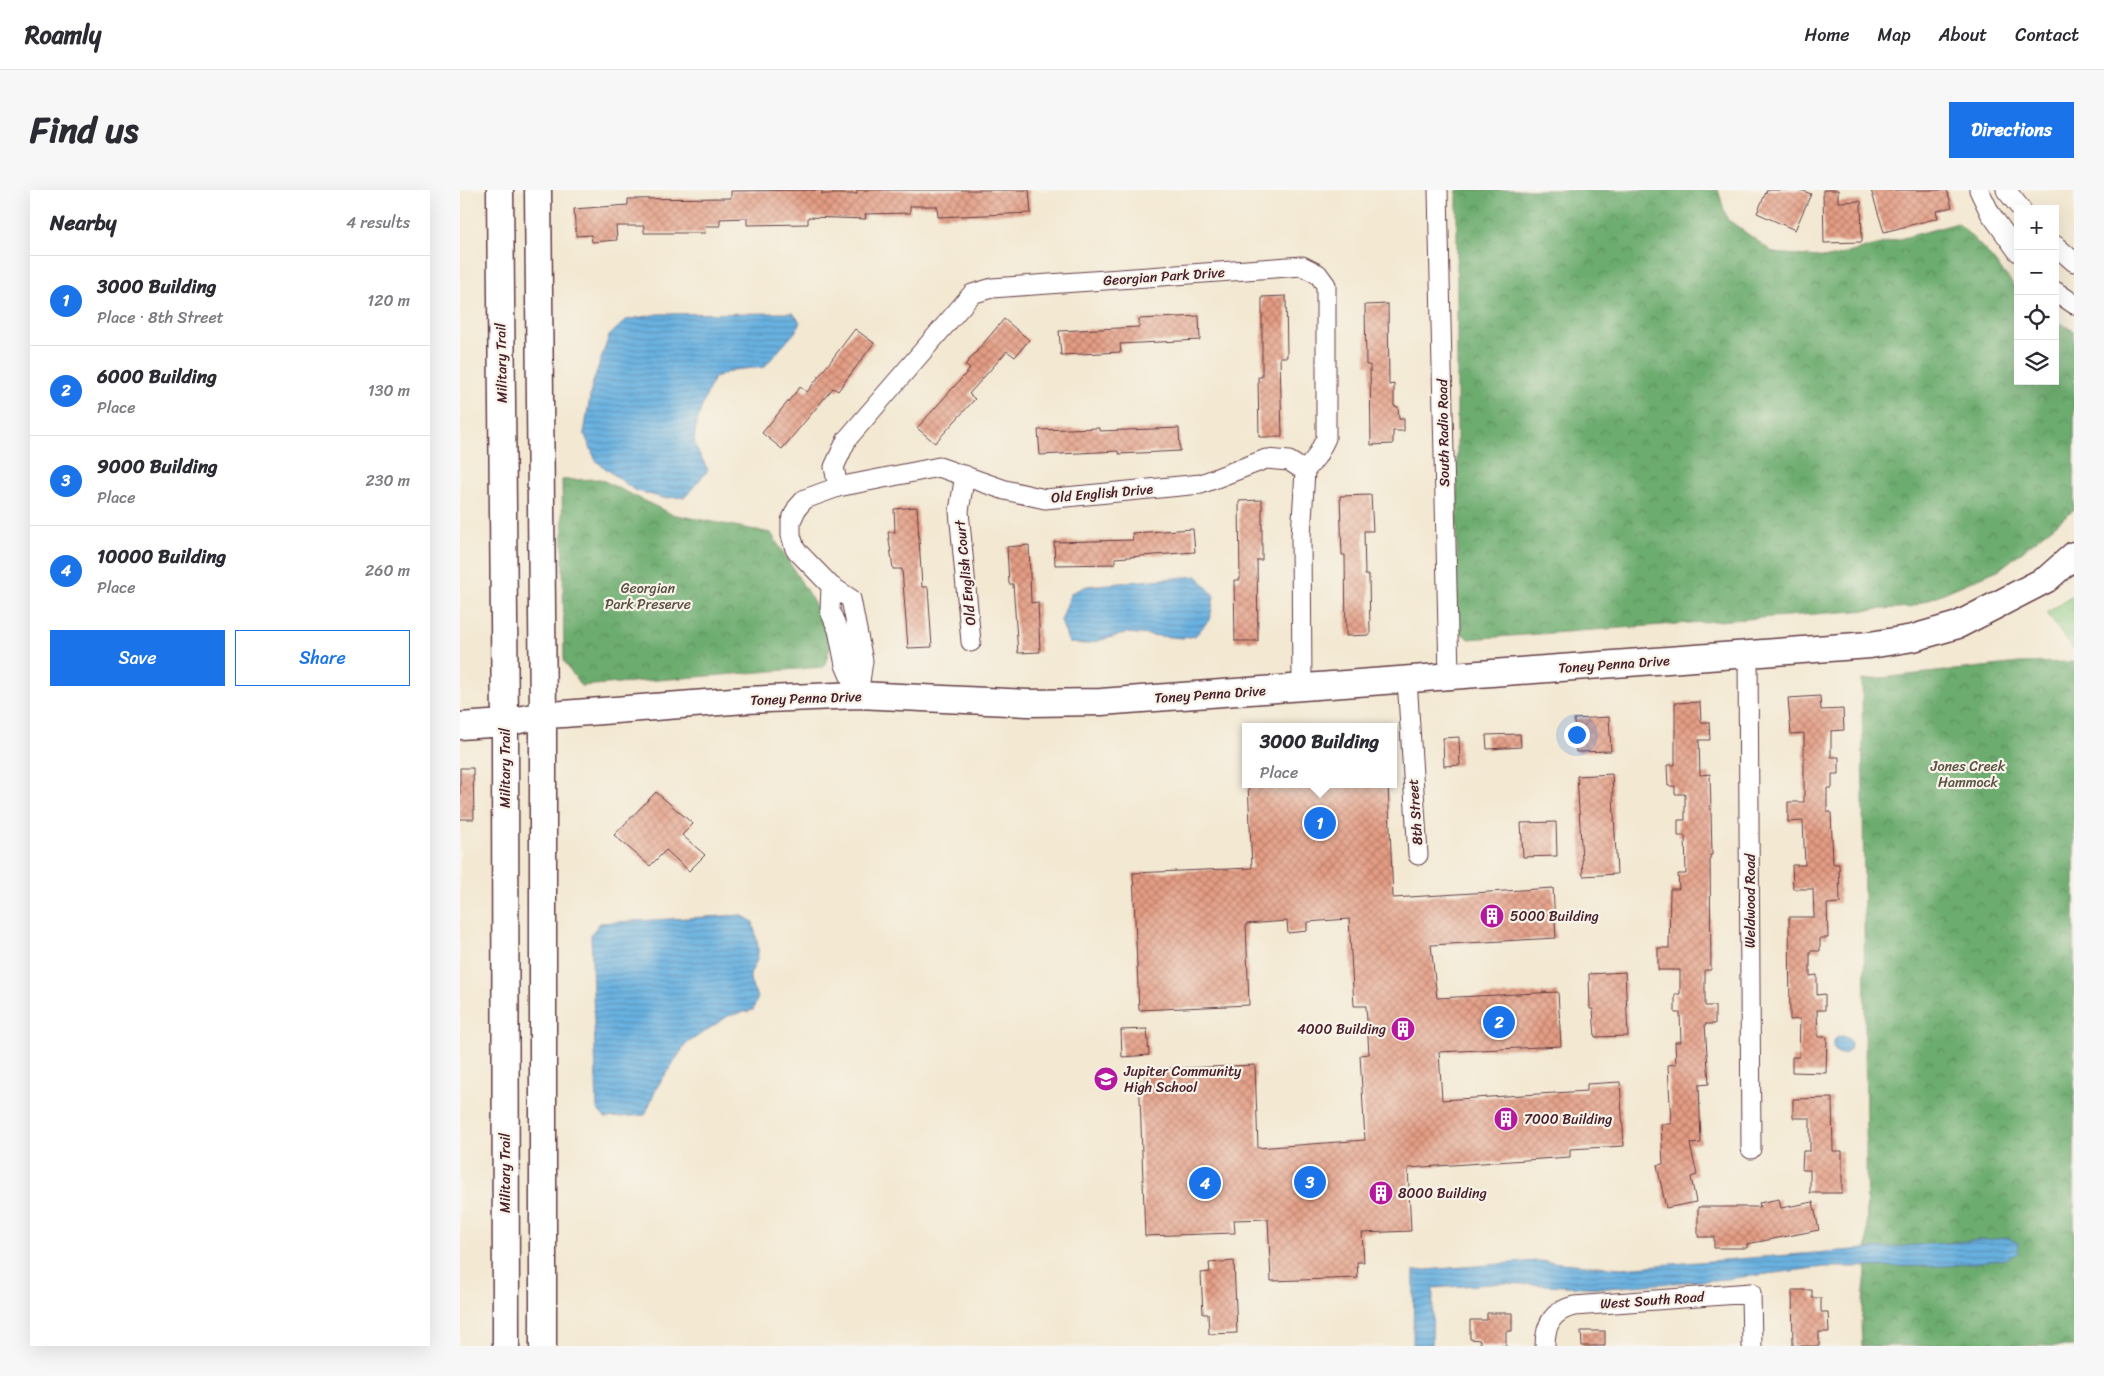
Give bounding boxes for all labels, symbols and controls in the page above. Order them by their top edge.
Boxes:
text: Roamly [25,14,101,56]
text: Home [1805,19,1850,51]
text: Map [1878,19,1911,51]
text: About [1939,19,1987,51]
text: Contact [2015,19,2079,51]
text: Find us [30,99,138,161]
button: Directions [1949,102,2074,158]
text: Nearby [50,204,116,242]
map controls [2014,205,2059,385]
button: + [2014,205,2059,250]
text: 4 results [346,208,410,237]
button: − [2014,250,2059,295]
street label: Georgian Park Drive [1102,260,1226,293]
text: 3000 Building [97,270,216,303]
text: 1 [63,286,69,315]
text: 120 m [367,286,410,315]
button: locate [2014,295,2059,340]
text: Place · 8th Street [97,303,224,332]
street label: Military Trail [488,322,515,403]
button: layers [2014,340,2059,385]
text: 6000 Building [97,360,217,393]
text: 2 [61,376,71,405]
text: 130 m [368,376,410,405]
street label: South Radio Road [1430,377,1457,487]
text: Place [97,393,136,422]
text: 9000 Building [97,450,218,483]
text: 3 [62,466,70,495]
text: 230 m [365,466,410,495]
street label: Old English Drive [1050,477,1154,510]
text: Place [97,483,136,512]
street label: Old English Court [947,518,983,627]
text: 10000 Building [97,540,226,573]
text: 4 [61,556,71,585]
text: 260 m [365,556,410,585]
text: Place [97,573,136,602]
park label: Georgian Park Preserve [605,576,691,617]
button: Save [50,630,225,686]
button: Share [235,630,410,686]
street label: Toney Penna Drive [1558,648,1671,681]
street label: Toney Penna Drive [1154,678,1267,711]
street label: Toney Penna Drive [750,684,862,713]
your location [1564,722,1590,748]
popup [1242,723,1397,788]
text: 3000 Building [1260,725,1379,758]
street label: Military Trail [493,727,518,808]
park label: Jones Creek Hammock [1930,754,2006,795]
text: Place [1260,758,1298,787]
street label: 8th Street [1401,778,1430,846]
pin: 1 [1304,804,1336,842]
street label: Weldwood Road [1738,852,1763,948]
building icon: 5000 Building [1479,903,1505,929]
place label: 5000 Building [1510,904,1599,929]
pin: 2 [1483,1003,1515,1041]
building icon: 4000 Building [1390,1016,1416,1042]
place label: 4000 Building [1297,1017,1386,1042]
place label: Jupiter Community High School [1123,1059,1242,1100]
school or university icon: Jupiter Community High School [1093,1066,1119,1092]
building icon: 7000 Building [1493,1106,1519,1132]
place label: 7000 Building [1524,1107,1612,1132]
street label: Military Trail [493,1132,518,1213]
pin: 3 [1294,1163,1326,1201]
pin: 4 [1189,1164,1221,1202]
building icon: 8000 Building [1368,1180,1394,1206]
place label: 8000 Building [1398,1181,1487,1206]
street label: West South Road [1599,1284,1706,1317]

